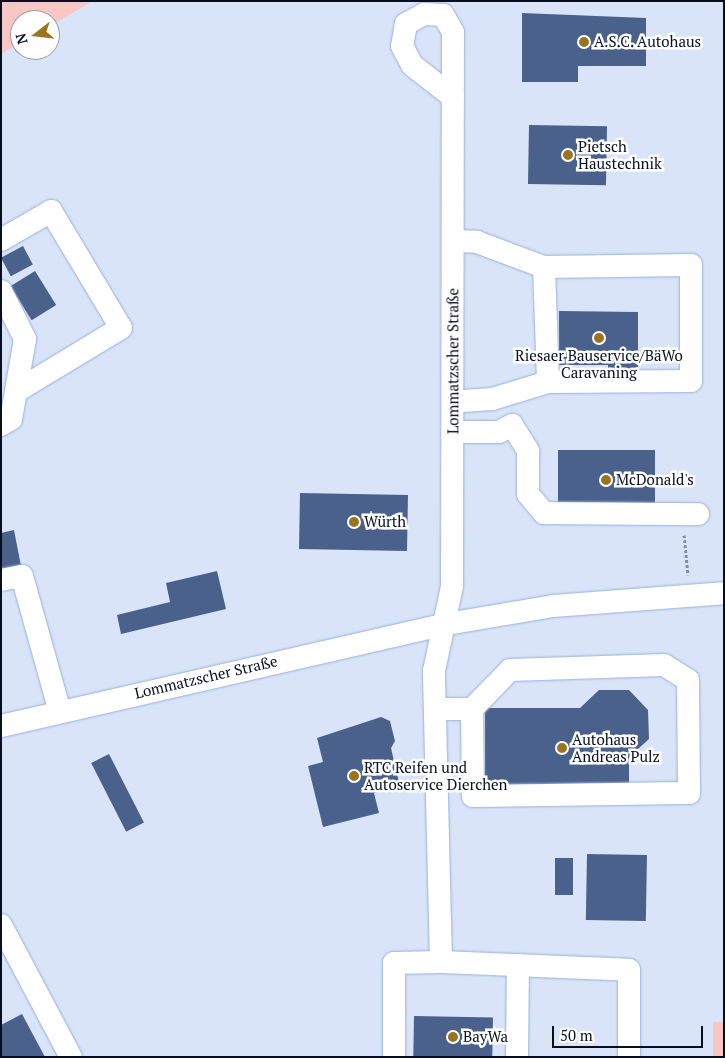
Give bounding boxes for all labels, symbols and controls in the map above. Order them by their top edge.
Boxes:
north arrow [10,10,60,60]
text: N [10,31,32,47]
place label: A.S.C. Autohaus [594,33,702,51]
marker: A.S.C. Autohaus [578,36,590,48]
place label: Pietsch Haustechnik [578,137,662,172]
marker: Pietsch Haustechnik [562,149,574,161]
street label: Lommatzscher Straße [444,288,462,434]
marker: Riesaer Bauservice/BäWo Caravaning [593,332,605,344]
place label: Riesaer Bauservice/BäWo Caravaning [515,346,683,381]
place label: McDonald's [616,471,694,489]
marker: McDonald's [600,474,612,486]
place label: Würth [364,513,406,531]
marker: Würth [348,516,360,528]
street label: Lommatzscher Straße [133,652,279,702]
place label: Autohaus Andreas Pulz [572,730,660,765]
marker: Autohaus Andreas Pulz [556,742,568,754]
place label: RTC Reifen und Autoservice Dierchen [364,758,507,793]
marker: RTC Reifen und Autoservice Dierchen [348,770,360,782]
scale bar [555,1016,706,1048]
text: 50 m [560,1025,593,1045]
place label: BayWa [463,1028,508,1046]
marker: BayWa [447,1031,459,1043]

